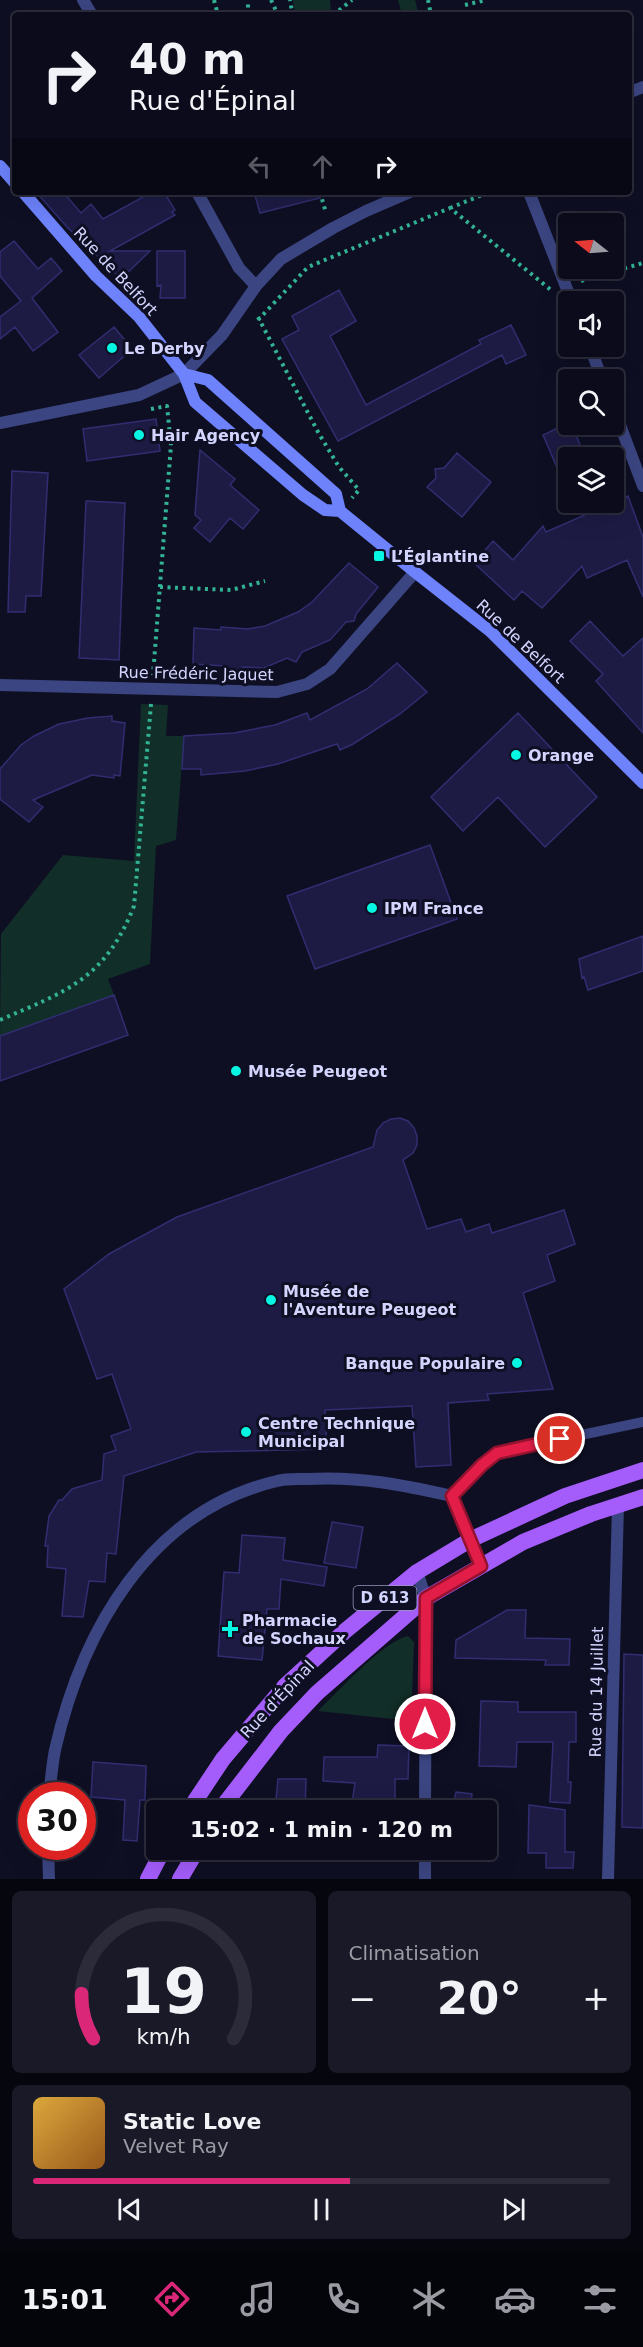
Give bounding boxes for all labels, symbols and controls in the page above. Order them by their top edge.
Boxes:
text: 40 m [129,35,246,84]
icon: right [30,36,108,114]
text: Rue d'Épinal [129,85,296,116]
icon: left [243,150,276,183]
icon: ahead [306,150,339,183]
icon: right [369,150,402,183]
north arrow [558,213,624,279]
map controls [558,213,624,513]
street label: Rue de Belfort [70,223,161,320]
button: sound [558,291,624,357]
place label: Le Derby [124,339,205,358]
marker: Le Derby [105,341,119,355]
button: search [558,369,624,435]
place label: Hair Agency [151,426,261,445]
marker: Hair Agency [132,428,146,442]
button: layers [558,447,624,513]
place label: L’Églantine [391,547,489,566]
marker: L’Églantine [372,549,386,563]
street label: Rue de Belfort [472,596,569,687]
street label: Rue Frédéric Jaquet [118,663,274,684]
place label: Orange [528,746,594,765]
marker: Orange [509,748,523,762]
place label: IPM France [384,899,484,918]
marker: IPM France [365,901,379,915]
place label: Musée Peugeot [248,1062,387,1081]
marker: Musée Peugeot [229,1064,243,1078]
place label: Musée de l'Aventure Peugeot [283,1282,456,1319]
marker: Musée de l'Aventure Peugeot [264,1293,278,1307]
place label: Banque Populaire [345,1354,505,1373]
marker: Banque Populaire [510,1356,524,1370]
pin [534,1413,585,1464]
place label: Centre Technique Municipal [258,1414,415,1451]
icon: arrive [543,1422,576,1455]
marker: Centre Technique Municipal [239,1425,253,1439]
road number: D 613 [354,1586,416,1610]
place label: Pharmacie de Sochaux [242,1611,346,1648]
marker: Pharmacie de Sochaux [223,1622,237,1636]
street label: Rue du 14 Juillet [586,1627,607,1757]
street label: Rue d'Épinal [237,1657,318,1742]
position arrow [393,1692,457,1756]
speed limit sign: 30 [18,1782,96,1860]
text: 15:02 · 1 min · 120 m [190,1817,453,1842]
text: Climatisation [349,1941,480,1965]
text: 19 [120,1955,207,2028]
text: 20° [437,1972,522,2025]
text: − [349,1979,376,2018]
text: + [582,1979,610,2018]
text: km/h [137,2024,191,2049]
text: Static Love [123,2109,261,2134]
text: Velvet Ray [123,2134,229,2158]
icon: previous [113,2193,146,2226]
icon: pause [305,2193,338,2226]
icon: next [497,2193,530,2226]
icon: directions [151,2278,193,2320]
icon: music [237,2278,279,2320]
icon: phone [322,2278,364,2320]
icon: climate [408,2278,450,2320]
icon: car [494,2278,536,2320]
icon: filters [579,2278,621,2320]
text: 15:01 [22,2284,108,2315]

